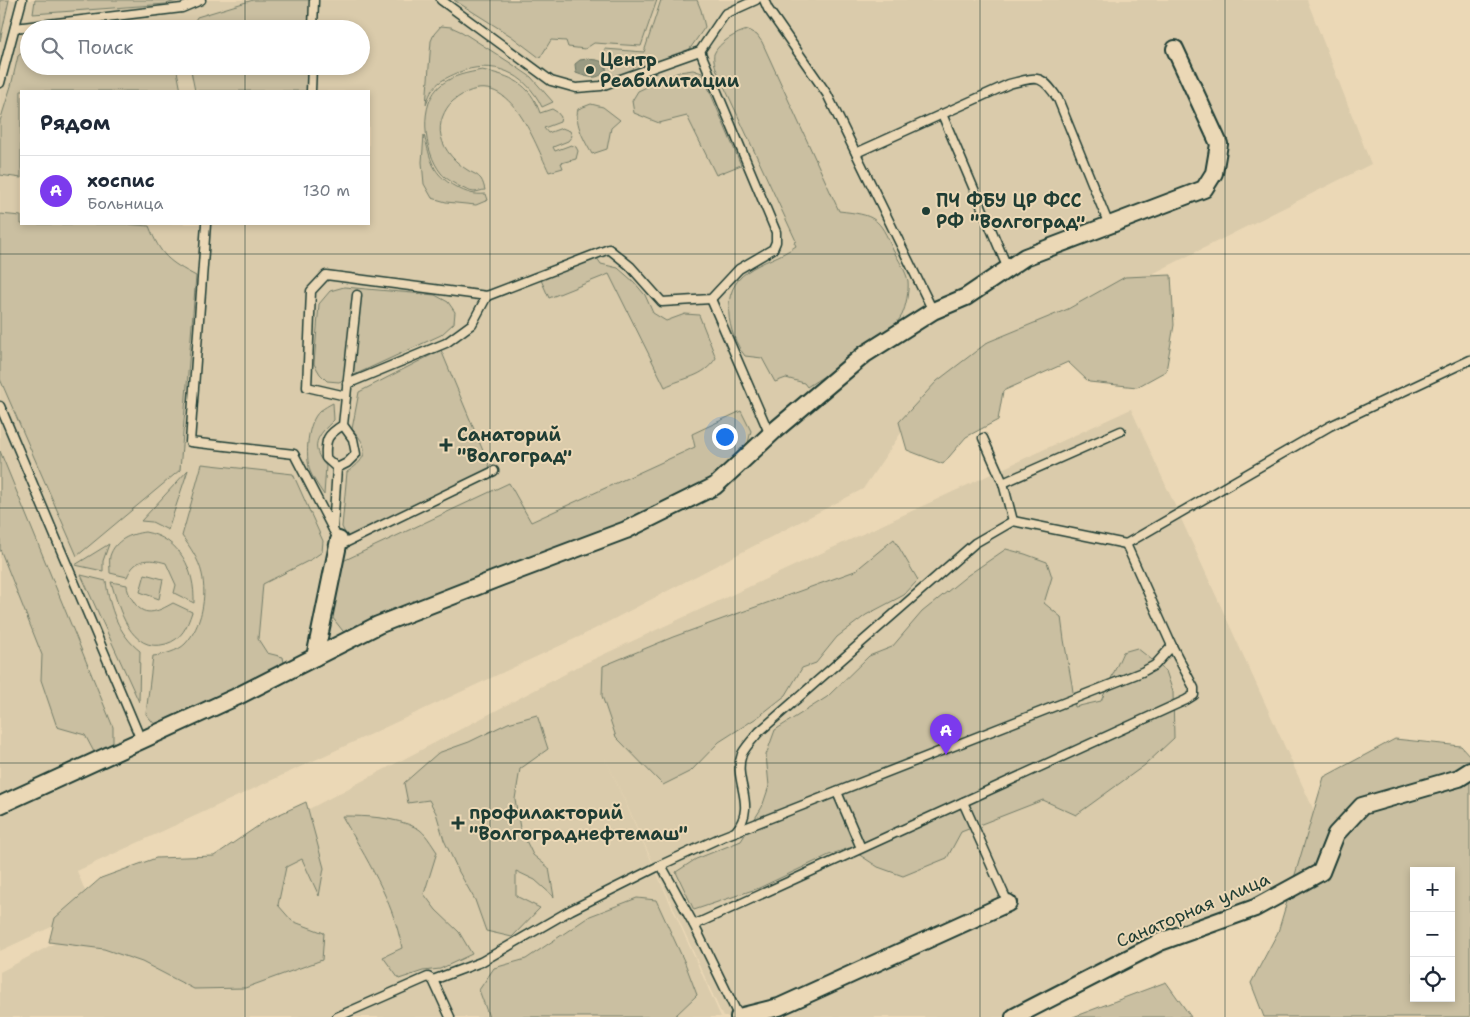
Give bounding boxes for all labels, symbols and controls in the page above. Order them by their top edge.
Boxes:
search box [20,20,370,75]
icon: search [38,34,66,62]
text: Поиск [78,35,133,60]
place label: Центр Реабилитации [600,48,740,93]
marker: Центр Реабилитации [584,64,596,76]
text: Рядом [40,109,110,137]
text: хоспис [87,168,155,193]
text: A [50,180,62,201]
text: 130 m [303,180,350,201]
place label: ПЧ ФБУ ЦР ФСС РФ "Волгоград" [936,189,1085,234]
text: Больница [87,193,163,214]
marker: ПЧ ФБУ ЦР ФСС РФ "Волгоград" [920,205,932,217]
place label: Санаторий "Волгоград" [457,423,572,468]
your location [712,424,738,450]
marker: Санаторий "Волгоград" [439,438,453,452]
pin: A [930,714,962,755]
place label: профилакторий "Волгограднефтемаш" [469,801,688,846]
marker: профилакторий "Волгограднефтемаш" [451,816,465,830]
street label: Санаторная улица [1113,867,1273,953]
map controls [1410,867,1455,1002]
button: + [1410,867,1455,912]
button: − [1410,912,1455,957]
button: locate [1410,957,1455,1002]

